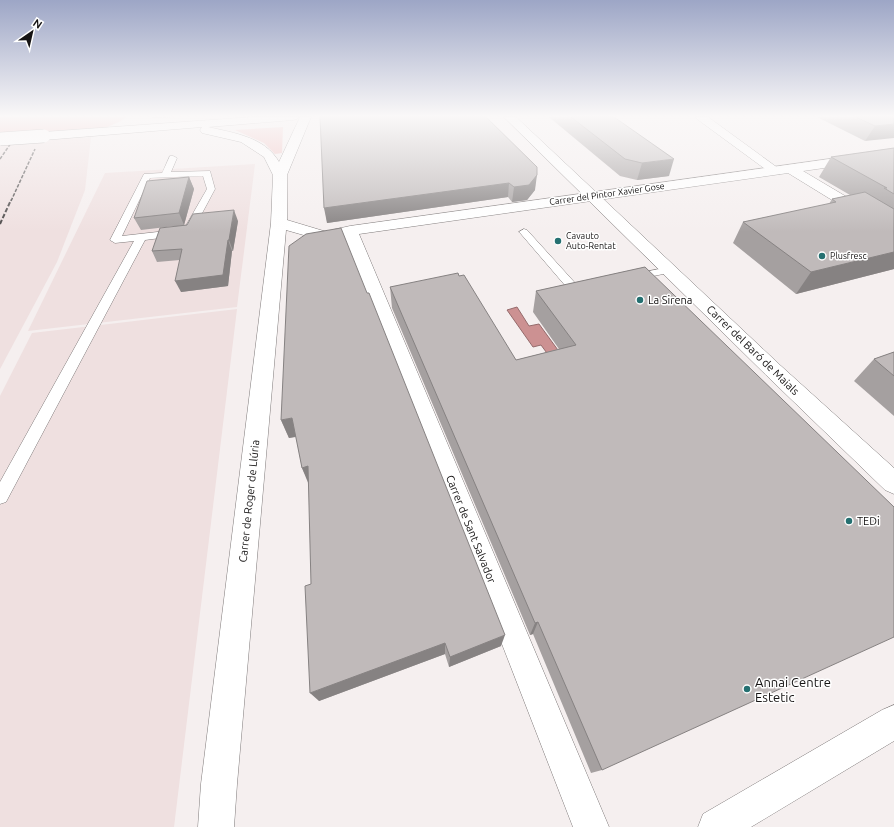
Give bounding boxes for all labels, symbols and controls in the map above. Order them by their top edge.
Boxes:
north arrow [12,12,52,52]
text: N [31,16,44,31]
street label: Carrer del Pintor Xavier Gose [549,181,665,207]
place label: Cavauto Auto-Rentat [566,231,616,251]
marker: Cavauto Auto-Rentat [553,236,563,246]
marker: Plusfresc [817,251,827,261]
place label: Plusfresc [830,251,867,261]
place label: La Sirena [648,294,692,306]
marker: La Sirena [635,295,645,305]
street label: Carrer del Baró de Maials [704,303,802,397]
street label: Carrer de Roger de Llúria [237,439,261,563]
street label: Carrer de Sant Salvador [444,473,498,586]
place label: TEDi [857,515,880,527]
marker: TEDi [844,516,854,526]
place label: Annai Centre Estetic [755,675,831,704]
marker: Annai Centre Estetic [742,684,752,694]

